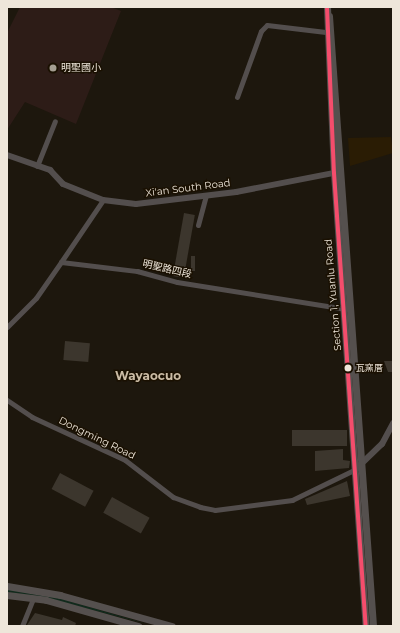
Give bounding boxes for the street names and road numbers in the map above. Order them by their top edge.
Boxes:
street label: Xi'an South Road [145,177,231,199]
street label: Section 1, Yuanlu Road [322,239,344,351]
street label: 明聖路四段 [141,258,193,280]
street label: Dongming Road [57,414,137,462]

